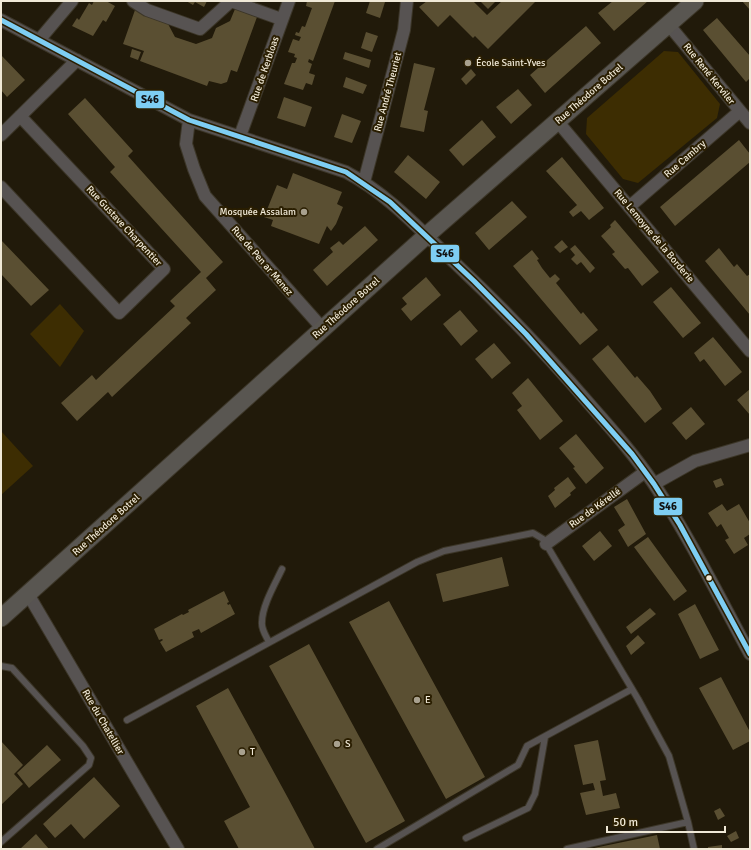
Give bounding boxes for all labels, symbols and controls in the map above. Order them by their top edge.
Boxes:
street label: Rue de Kerbloas [248,34,282,103]
street label: Rue René Kerviler [681,41,738,107]
street label: Rue André Theuriet [372,50,405,133]
place label: École Saint-Yves [476,56,546,69]
marker: École Saint-Yves [463,58,473,68]
street label: Rue Théodore Botrel [552,61,626,127]
line badge: S46 [135,90,165,109]
text: S46 [141,93,159,106]
street label: Rue Cambry [662,137,709,180]
street label: Rue Gustave Charpentier [84,183,165,269]
street label: Rue Lemoyne de la Borderie [611,187,697,285]
place label: Mosquée Assalam [219,206,296,218]
marker: Mosquée Assalam [299,207,309,217]
street label: Rue de Pen ar Menez [229,224,296,299]
line badge: S46 [430,244,460,263]
text: S46 [436,247,454,260]
street label: Rue Théodore Botrel [310,275,382,341]
street label: Rue de Kérellé [567,485,623,531]
street label: Rue Théodore Botrel [70,492,142,558]
line badge: S46 [653,497,683,516]
text: S46 [659,500,677,513]
unlabelled marker [704,573,714,583]
street label: Rue du Chatellier [79,687,127,757]
place label: E [425,694,431,706]
marker: E [412,695,422,705]
place label: S [345,738,351,750]
marker: S [332,739,342,749]
place label: T [250,746,255,758]
marker: T [237,747,247,757]
scale bar [607,808,725,834]
text: 50 m [613,815,638,830]

